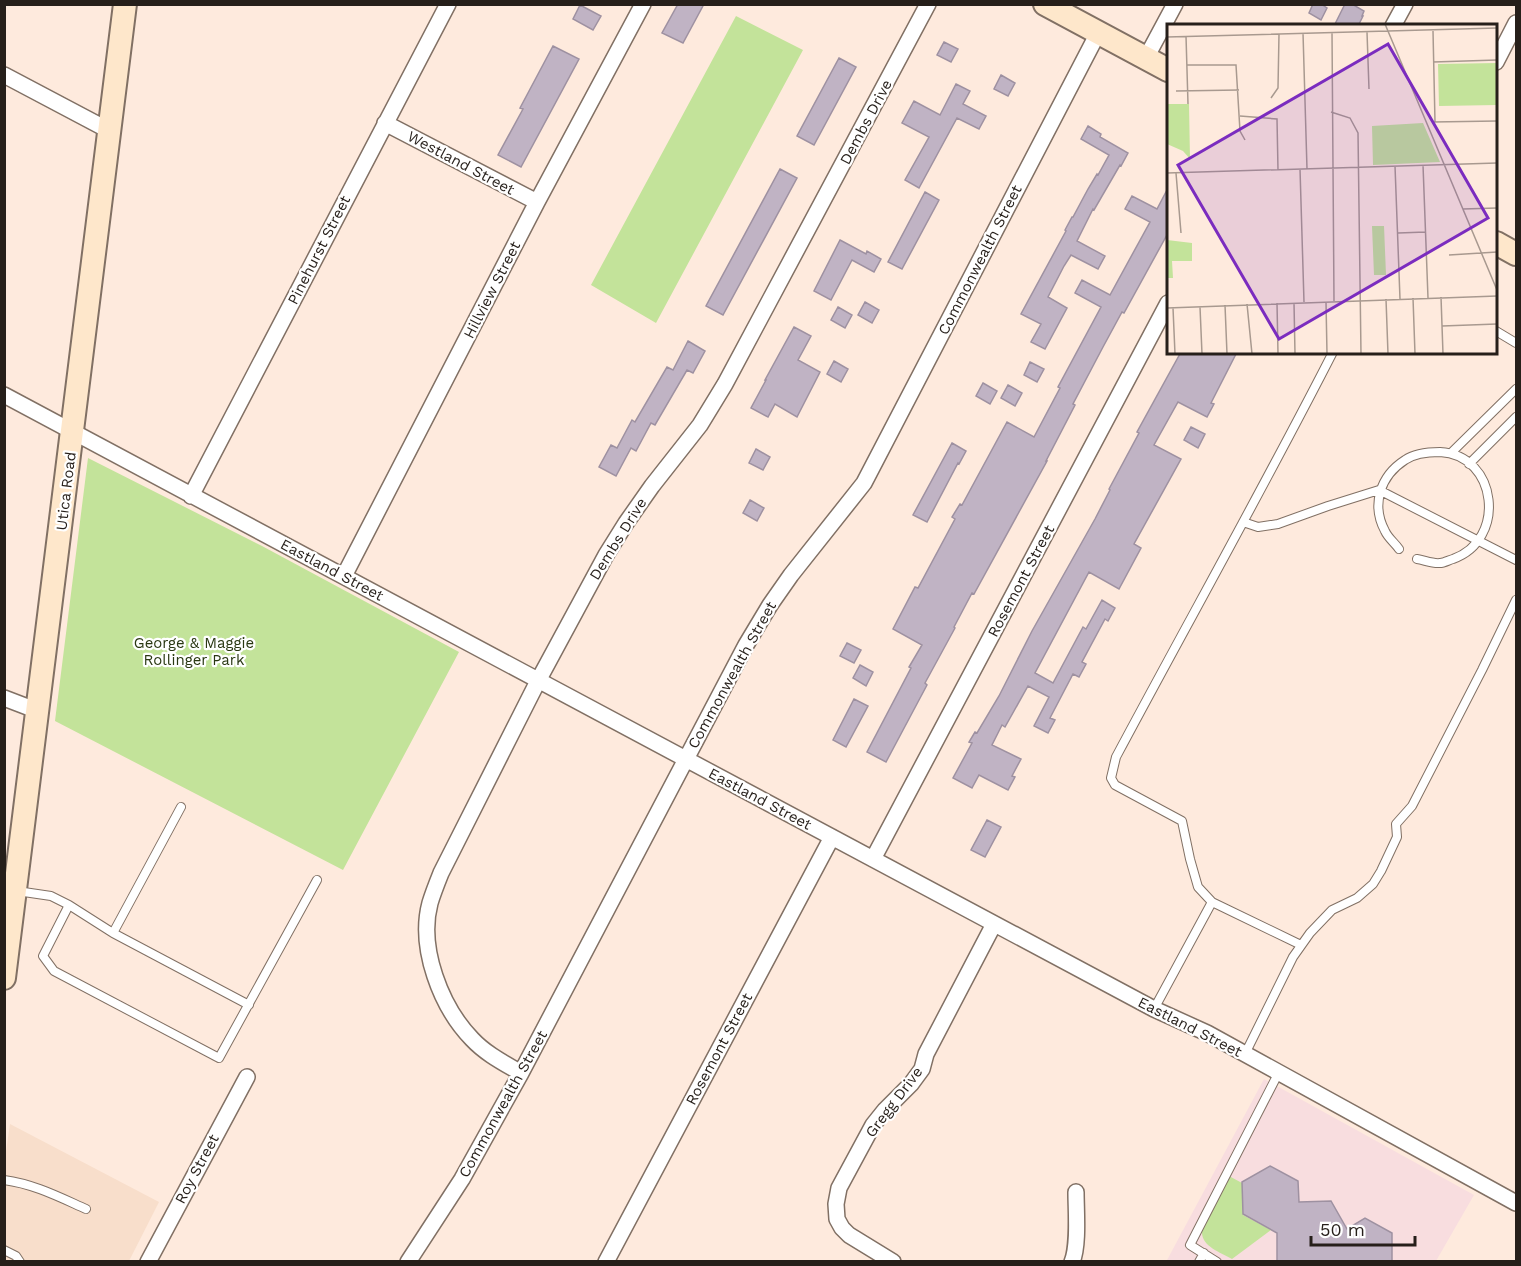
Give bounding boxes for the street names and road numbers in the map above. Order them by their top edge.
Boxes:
street label: Dembs Drive [836,76,896,168]
street label: Westland Street [404,127,518,199]
street label: Commonwealth Street [934,181,1026,338]
street label: Pinehurst Street [284,192,355,307]
street label: Hillview Street [460,238,525,342]
street label: Utica Road [52,451,80,531]
street label: Dembs Drive [586,495,650,583]
street label: Rosemont Street [984,521,1058,640]
street label: Eastland Street [277,535,387,605]
street label: Commonwealth Street [684,598,780,752]
street label: Eastland Street [705,764,815,834]
street label: Rosemont Street [682,989,756,1108]
street label: Eastland Street [1135,993,1246,1061]
street label: Commonwealth Street [455,1027,551,1181]
street label: Gregg Drive [862,1063,926,1141]
street label: Roy Street [171,1131,223,1207]

